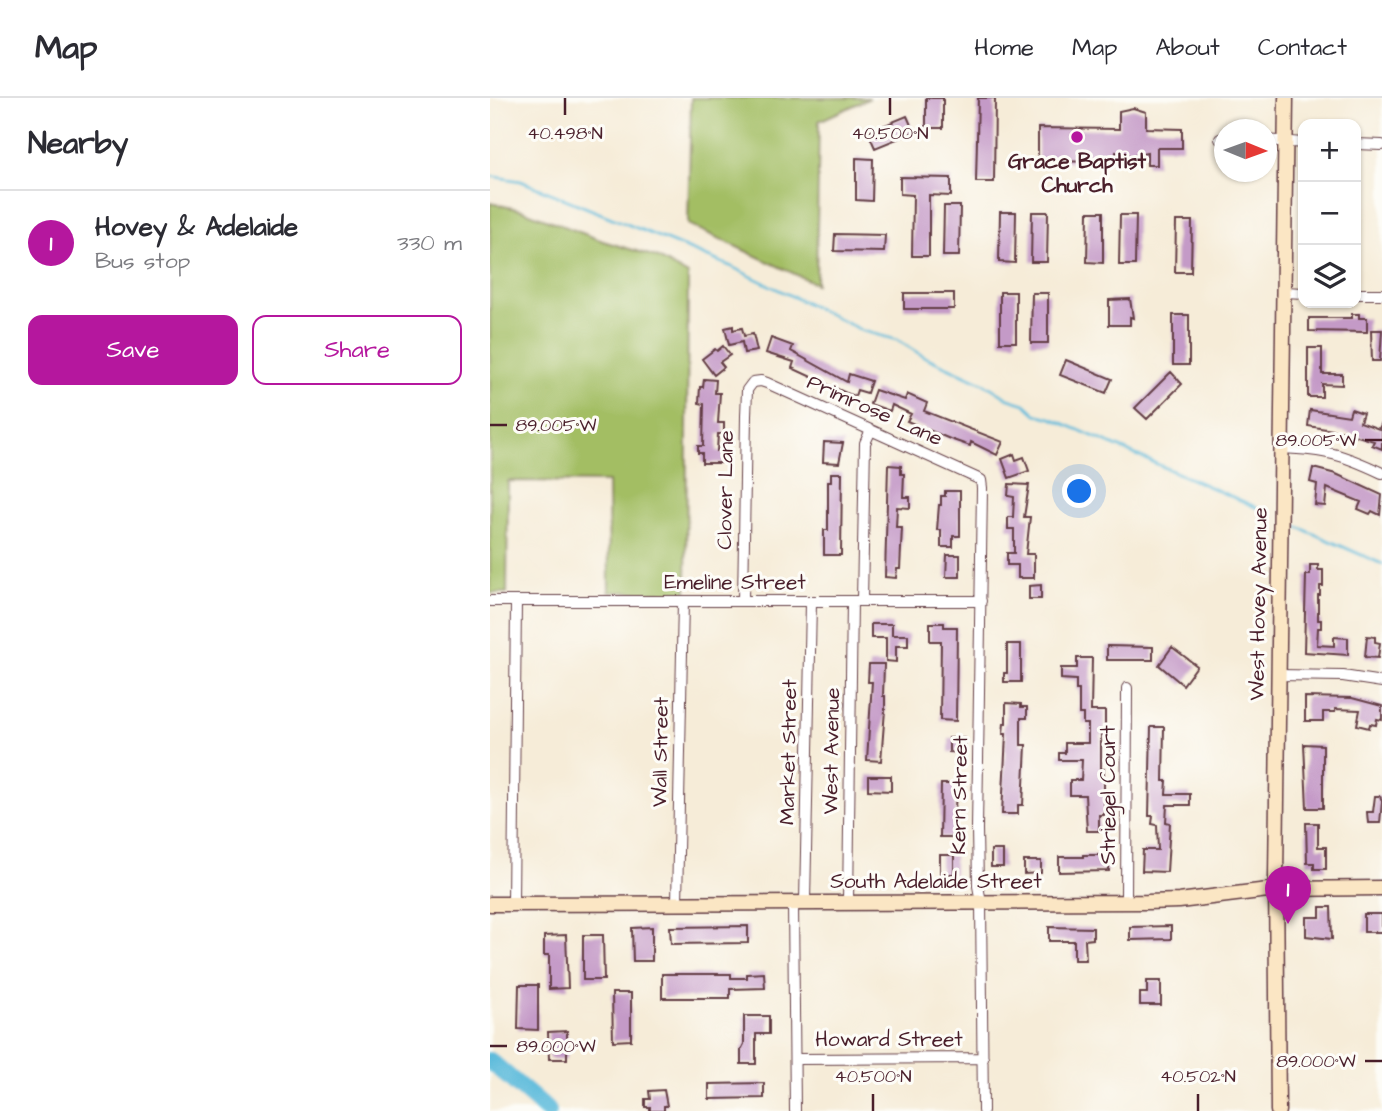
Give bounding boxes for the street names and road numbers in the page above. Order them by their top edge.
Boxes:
street label: Primrose Lane [803,368,947,453]
street label: Clover Lane [710,430,741,550]
street label: West Hovey Avenue [1242,507,1277,701]
street label: Emeline Street [664,568,806,597]
street label: Market Street [773,678,804,825]
street label: West Avenue [816,687,847,815]
street label: Wall Street [645,696,676,807]
street label: Striegel Court [1094,725,1125,865]
street label: Kern Street [944,735,975,855]
street label: South Adelaide Street [830,867,1042,896]
street label: Howard Street [815,1025,963,1054]

